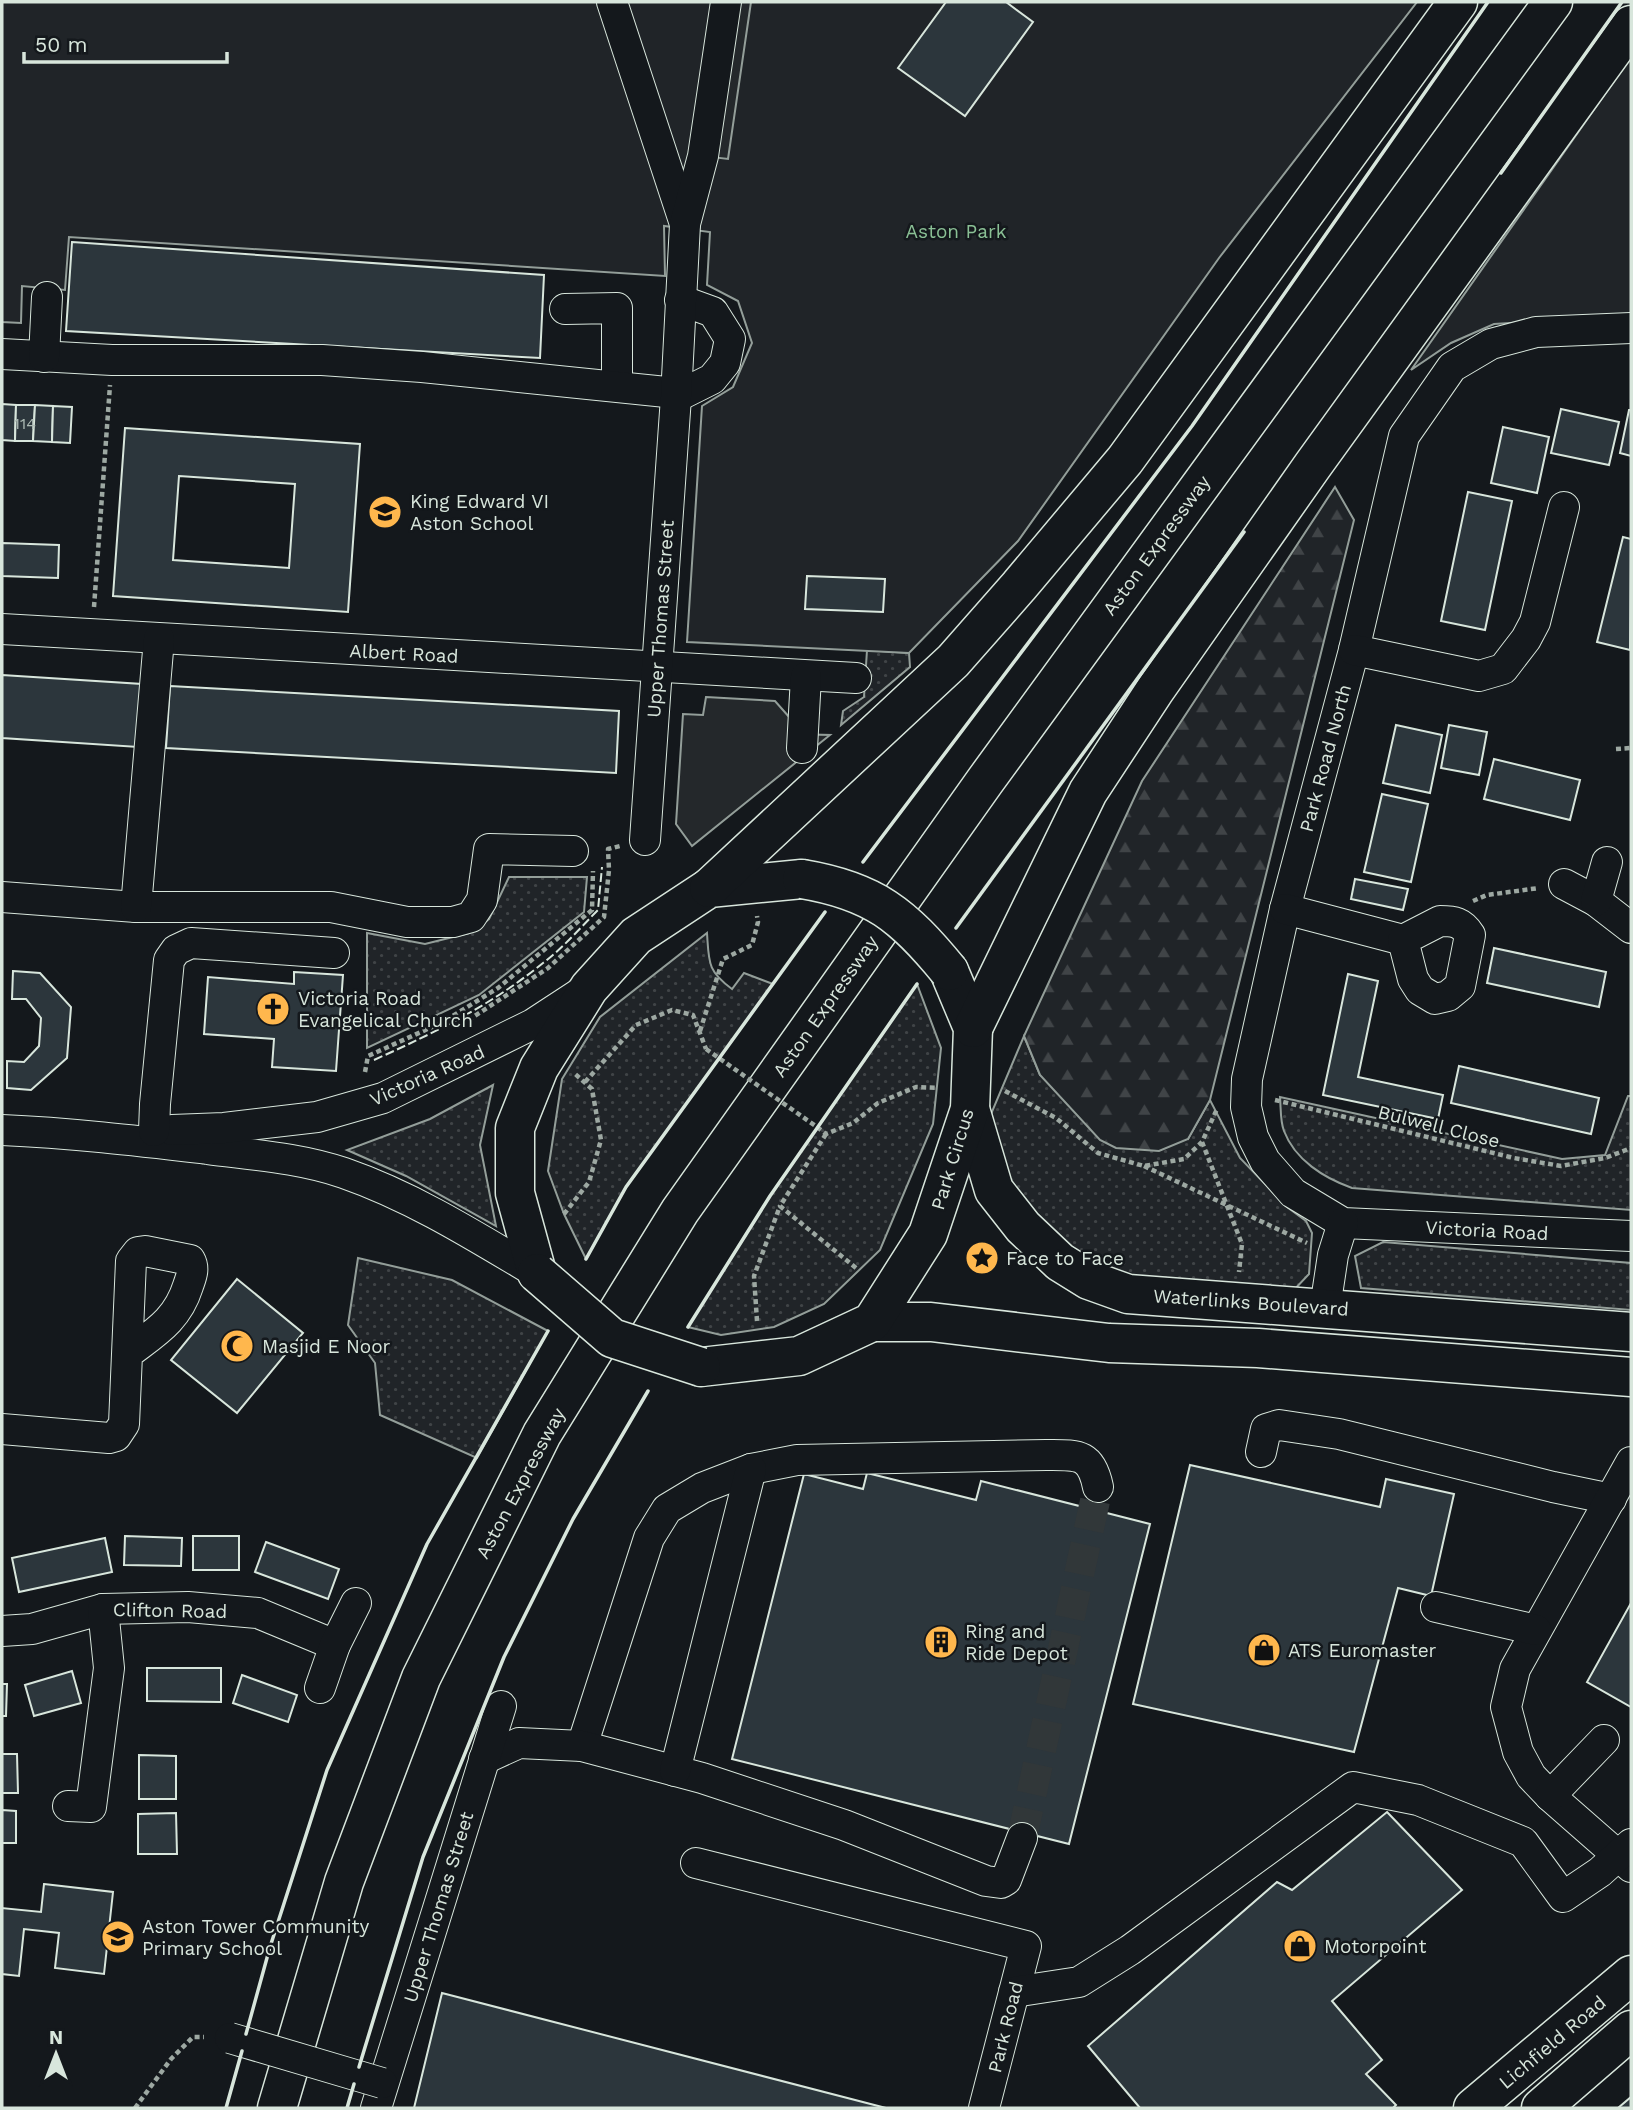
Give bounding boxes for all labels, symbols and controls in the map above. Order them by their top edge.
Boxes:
scale bar [24,21,228,65]
text: 50 m [35,32,87,57]
park label: Aston Park [906,220,1007,243]
house number: 114 [14,414,36,433]
street label: Aston Expressway [1098,471,1215,620]
place label: King Edward VI Aston School [410,490,549,535]
school or university icon: King Edward VI Aston School [366,493,404,531]
street label: Upper Thomas Street [642,519,679,719]
street label: Albert Road [349,639,459,668]
street label: Park Road North [1295,682,1356,834]
street label: Aston Expressway [768,931,883,1082]
place label: Victoria Road Evangelical Church [298,987,473,1032]
church icon: Victoria Road Evangelical Church [254,990,292,1028]
street label: Victoria Road [366,1040,488,1111]
street label: Bulwell Close [1376,1100,1502,1153]
street label: Park Circus [926,1106,979,1213]
street label: Victoria Road [1425,1216,1549,1245]
place icon: Face to Face [963,1239,1001,1277]
place label: Face to Face [1006,1247,1124,1270]
street label: Waterlinks Boulevard [1152,1284,1350,1321]
mosque icon: Masjid E Noor [218,1327,256,1365]
place label: Masjid E Noor [262,1335,391,1358]
street label: Aston Expressway [471,1404,570,1563]
street label: Clifton Road [113,1598,227,1623]
place label: Ring and Ride Depot [965,1620,1068,1665]
building icon: Ring and Ride Depot [922,1623,960,1661]
shop icon: ATS Euromaster [1245,1631,1283,1669]
place label: ATS Euromaster [1288,1639,1437,1662]
street label: Upper Thomas Street [399,1809,478,2005]
place label: Aston Tower Community Primary School [142,1915,370,1960]
school or university icon: Aston Tower Community Primary School [99,1918,137,1956]
shop icon: Motorpoint [1281,1927,1319,1965]
place label: Motorpoint [1324,1935,1426,1958]
street label: Park Road [983,1979,1028,2075]
street label: Lichfield Road [1494,1991,1611,2094]
north arrow [21,2019,91,2089]
text: N [49,2026,63,2049]

